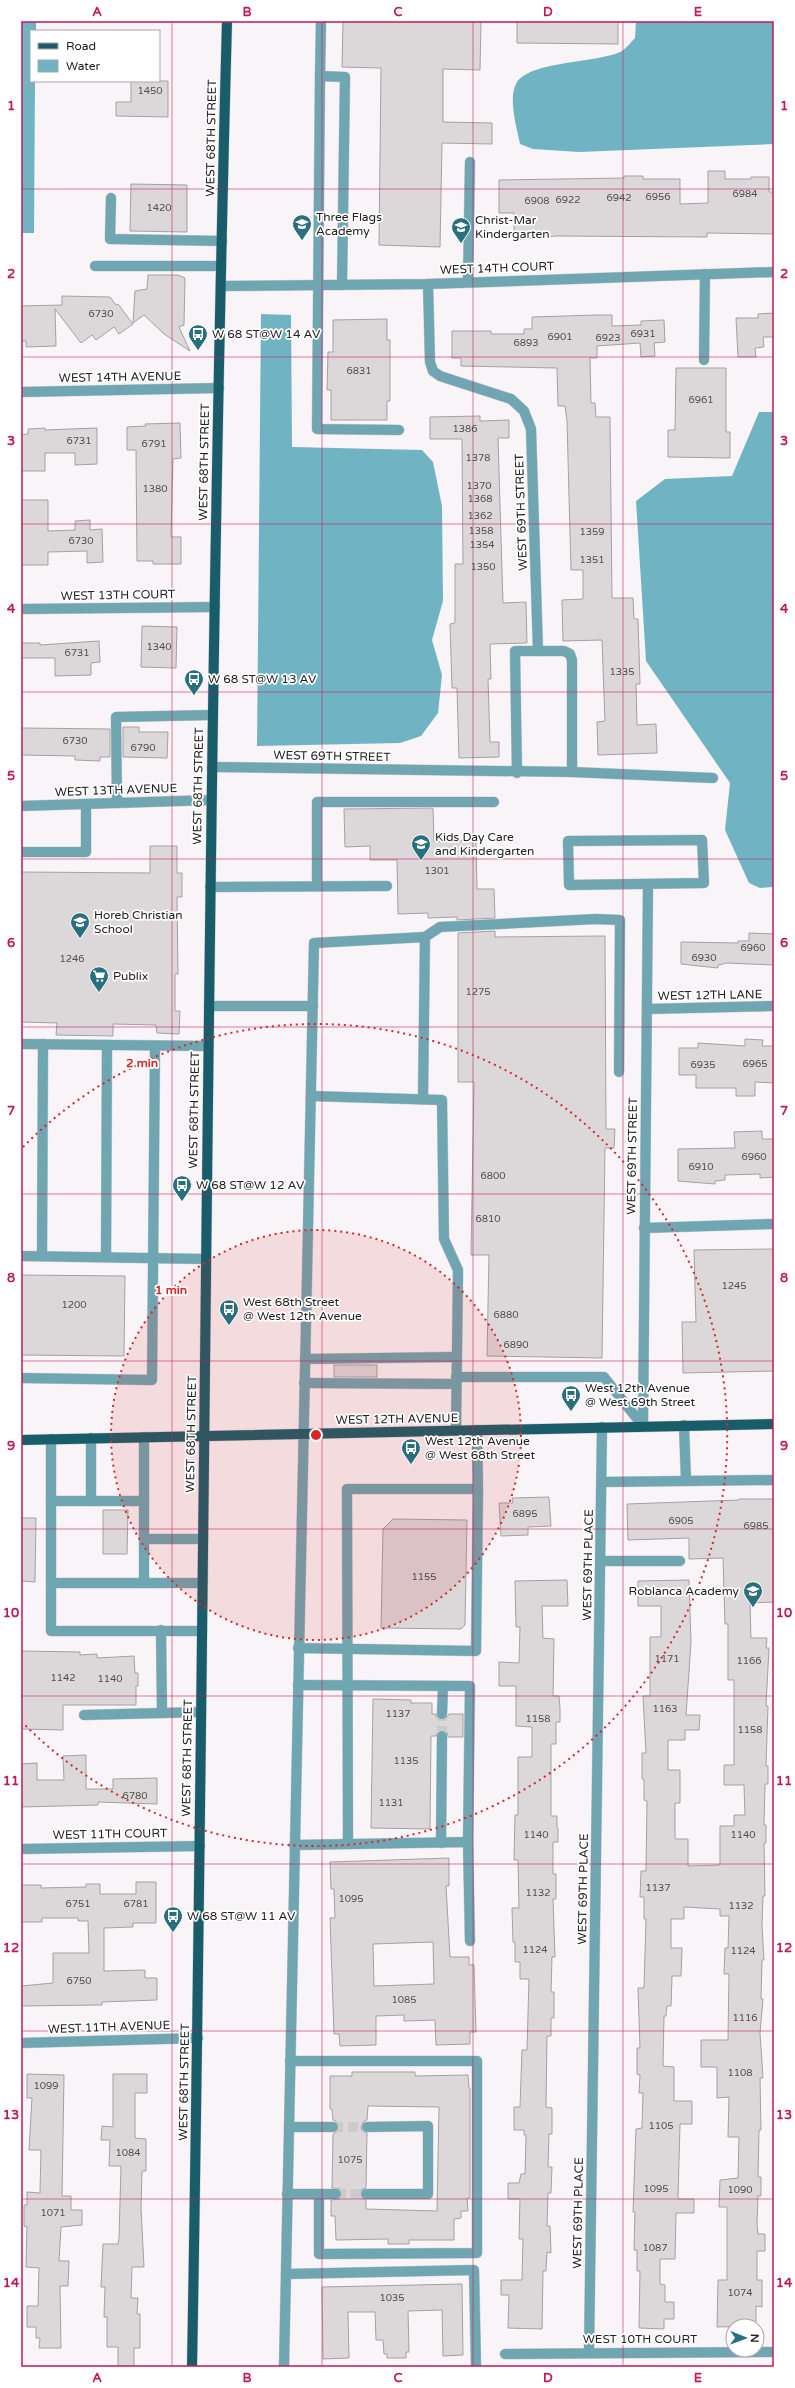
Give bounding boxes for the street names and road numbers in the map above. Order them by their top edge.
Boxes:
street label: WEST 68TH STREET [203,79,219,197]
street label: WEST 14TH COURT [440,259,555,277]
street label: WEST 14TH AVENUE [59,369,182,385]
street label: WEST 68TH STREET [196,403,212,521]
street label: WEST 69TH STREET [512,453,530,571]
street label: WEST 13TH COURT [61,587,176,603]
street label: WEST 68TH STREET [190,727,206,845]
street label: WEST 69TH STREET [273,748,391,764]
street label: WEST 13TH AVENUE [55,781,178,799]
street label: WEST 12TH LANE [658,987,763,1003]
street label: WEST 68TH STREET [186,1051,202,1169]
street label: WEST 69TH STREET [624,1097,640,1215]
street label: WEST 68TH STREET [183,1375,199,1493]
street label: WEST 12TH AVENUE [336,1411,459,1427]
street label: WEST 69TH PLACE [580,1509,596,1621]
street label: WEST 68TH STREET [179,1699,195,1817]
street label: WEST 11TH COURT [53,1826,168,1842]
street label: WEST 69TH PLACE [575,1833,591,1945]
street label: WEST 11TH AVENUE [48,2018,171,2036]
street label: WEST 68TH STREET [176,2023,192,2141]
street label: WEST 69TH PLACE [570,2157,586,2269]
street label: WEST 10TH COURT [583,2332,698,2346]

